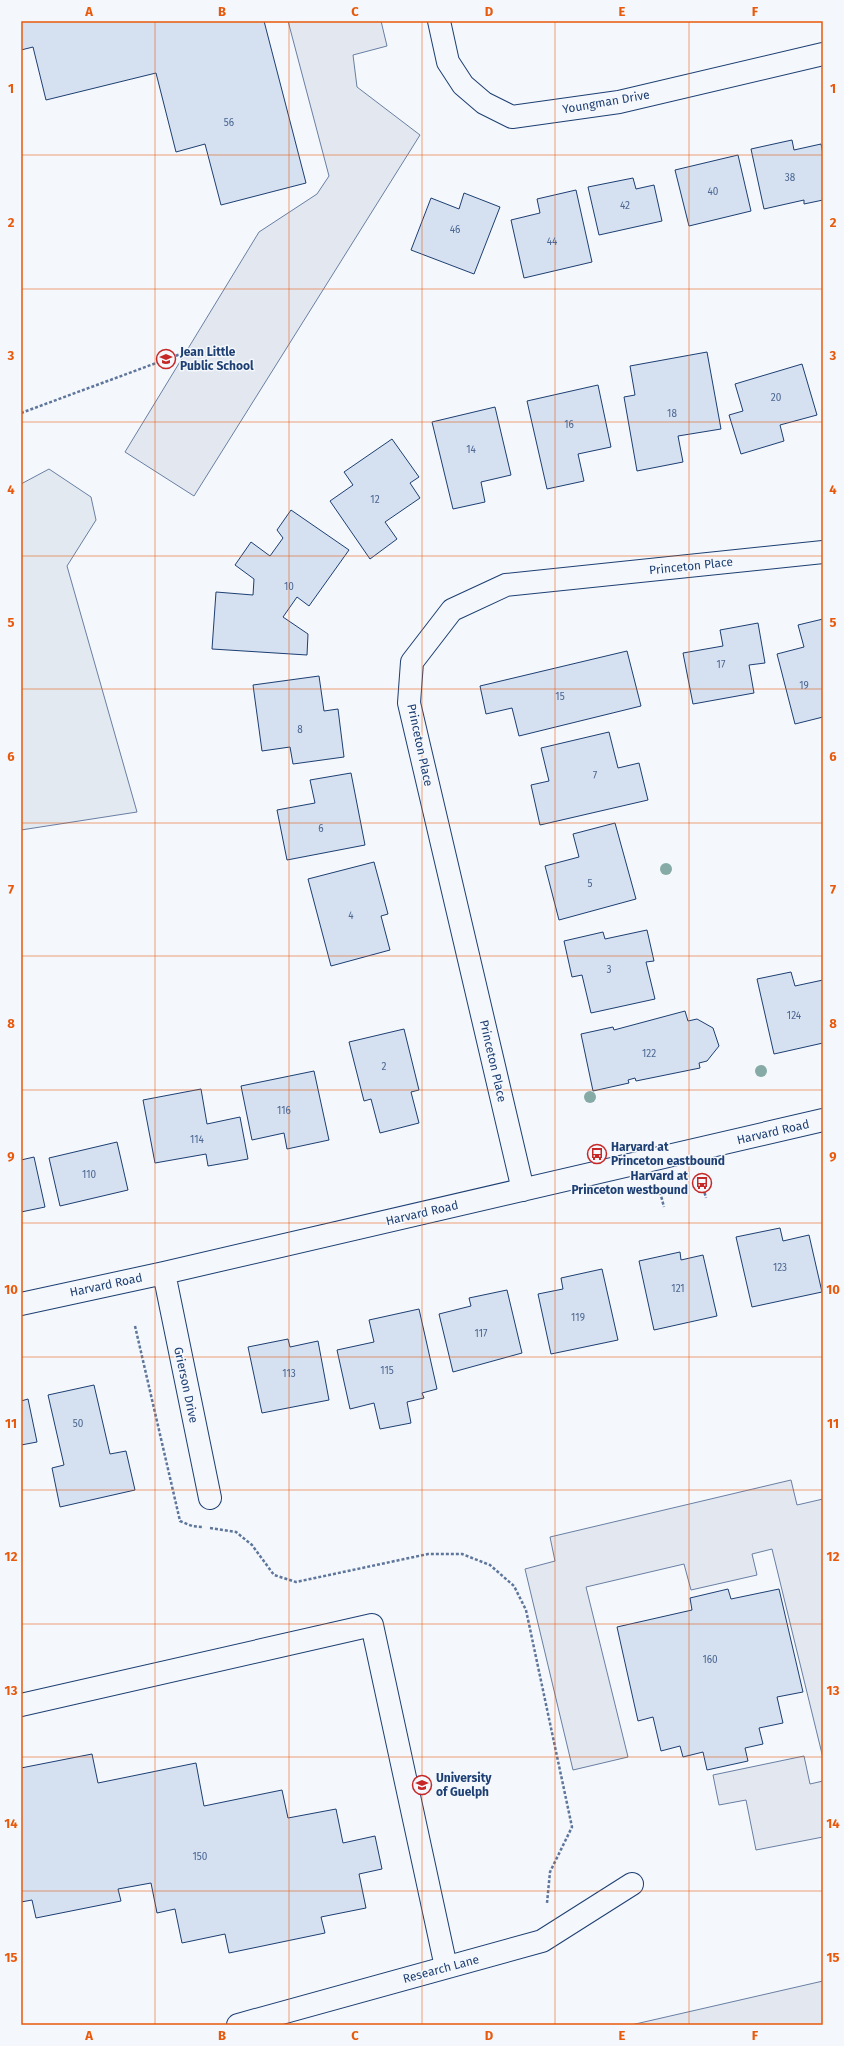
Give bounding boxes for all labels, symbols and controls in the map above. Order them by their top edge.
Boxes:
text: A [84,4,93,19]
text: B [218,4,226,19]
text: C [351,4,359,19]
text: D [485,4,494,19]
text: E [619,4,626,19]
text: F [752,4,759,19]
text: 1 [8,81,14,96]
text: 1 [830,81,836,96]
street label: Youngman Drive [561,87,651,117]
house number: 56 [224,117,234,129]
house number: 38 [785,172,796,184]
house number: 40 [708,186,719,198]
house number: 42 [620,200,630,212]
text: 2 [8,215,15,230]
text: 2 [830,215,837,230]
house number: 46 [450,224,460,236]
house number: 44 [547,236,558,248]
place label: Jean Little Public School [179,345,254,373]
text: 3 [7,348,15,363]
school or university icon: Jean Little Public School [155,348,177,370]
text: 3 [829,348,837,363]
house number: 20 [771,392,782,404]
house number: 18 [667,408,677,420]
house number: 16 [564,419,574,431]
house number: 14 [466,444,477,456]
text: 4 [7,482,15,497]
text: 4 [829,482,837,497]
house number: 12 [370,494,380,506]
street label: Princeton Place [648,555,734,577]
house number: 10 [284,581,294,593]
text: 5 [8,615,15,630]
text: 5 [830,615,837,630]
house number: 17 [717,659,726,671]
house number: 19 [799,680,809,692]
house number: 15 [555,691,565,703]
street label: Princeton Place [404,702,436,788]
house number: 8 [297,724,303,736]
text: 6 [7,749,15,764]
text: 6 [829,749,837,764]
house number: 7 [593,770,598,782]
house number: 6 [318,823,324,835]
house number: 5 [587,878,593,890]
text: 7 [8,882,14,897]
text: 7 [830,882,836,897]
house number: 4 [348,910,354,922]
house number: 3 [607,964,612,976]
house number: 124 [787,1010,802,1022]
text: 8 [7,1016,15,1031]
text: 8 [829,1016,837,1031]
street label: Princeton Place [477,1018,509,1104]
house number: 122 [642,1048,656,1060]
house number: 2 [382,1061,387,1073]
house number: 116 [277,1105,291,1117]
street label: Harvard Road [735,1117,811,1147]
house number: 114 [190,1134,205,1146]
place label: Harvard at Princeton eastbound [611,1140,725,1168]
bus stop icon: Harvard at Princeton eastbound [586,1143,608,1165]
text: 9 [7,1149,15,1164]
text: 9 [829,1149,837,1164]
house number: 110 [82,1169,96,1181]
place label: Harvard at Princeton westbound [571,1169,688,1197]
bus stop icon: Harvard at Princeton westbound [691,1172,713,1194]
street label: Harvard Road [384,1198,460,1228]
house number: 123 [773,1262,787,1274]
street label: Harvard Road [68,1270,144,1300]
text: 10 [4,1282,18,1297]
text: 10 [826,1282,840,1297]
house number: 121 [671,1283,685,1295]
house number: 119 [571,1312,585,1324]
house number: 117 [475,1328,488,1340]
street label: Grierson Drive [171,1346,201,1424]
house number: 115 [380,1365,394,1377]
house number: 113 [282,1368,296,1380]
text: 11 [5,1416,17,1431]
text: 11 [827,1416,839,1431]
house number: 50 [73,1418,84,1430]
text: 12 [5,1549,18,1564]
text: 12 [827,1549,840,1564]
house number: 160 [702,1654,718,1666]
text: 13 [5,1683,18,1698]
text: 13 [827,1683,840,1698]
place label: University of Guelph [436,1771,492,1799]
school or university icon: University of Guelph [411,1774,433,1796]
text: 14 [4,1816,18,1831]
text: 14 [826,1816,840,1831]
house number: 150 [193,1851,208,1863]
text: 15 [4,1950,18,1965]
text: 15 [826,1950,840,1965]
street label: Research Lane [401,1952,481,1986]
text: A [84,2028,93,2043]
text: B [218,2028,226,2043]
text: C [351,2028,359,2043]
text: D [485,2028,494,2043]
text: E [619,2028,626,2043]
text: F [752,2028,759,2043]

